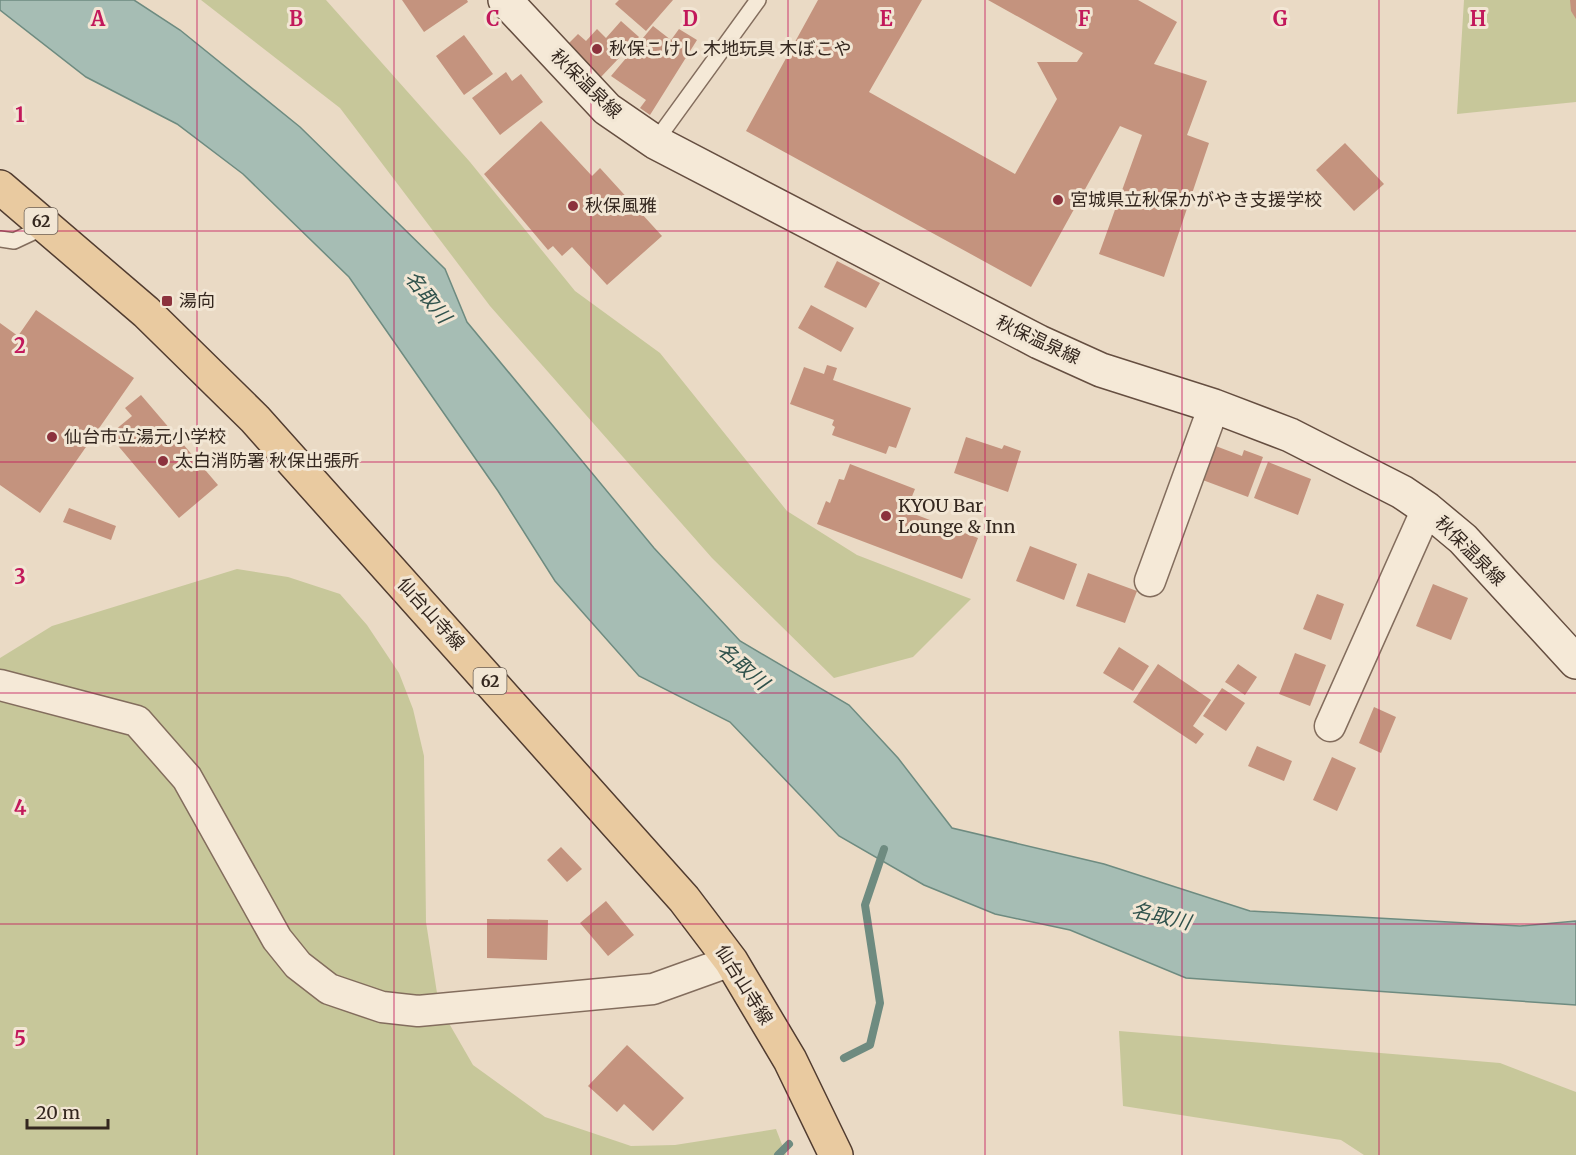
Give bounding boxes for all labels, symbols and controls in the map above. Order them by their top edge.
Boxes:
text: A [90,6,106,31]
text: B [289,6,303,31]
text: C [486,6,500,31]
text: D [682,6,698,31]
text: E [879,6,893,31]
text: F [1078,6,1091,31]
text: G [1273,6,1288,31]
text: H [1470,6,1486,31]
place label: 秋保こけし 木地玩具 木ぼこや [609,37,852,60]
marker: 秋保こけし 木地玩具 木ぼこや [590,42,604,56]
street label: 秋保温泉線 [546,44,627,123]
text: 1 [15,102,25,127]
place label: 宮城県立秋保かがやき支援学校 [1070,188,1322,211]
marker: 宮城県立秋保かがやき支援学校 [1051,193,1065,207]
place label: 秋保風雅 [585,194,657,217]
marker: 秋保風雅 [566,199,580,213]
road number: 62 [24,208,57,234]
water label: 名取川 [400,266,458,329]
place label: 湯向 [179,289,215,312]
marker: 湯向 [160,294,174,308]
street label: 秋保温泉線 [993,310,1084,369]
text: 2 [14,333,26,358]
place label: 仙台市立湯元小学校 [64,425,226,448]
marker: 仙台市立湯元小学校 [45,430,59,444]
place label: 太白消防署 秋保出張所 [175,449,359,472]
marker: 太白消防署 秋保出張所 [156,454,170,468]
place label: KYOU Bar Lounge & Inn [898,494,1016,538]
marker: KYOU Bar Lounge & Inn [879,509,893,523]
street label: 秋保温泉線 [1430,511,1510,591]
text: 3 [14,564,26,589]
street label: 仙台山寺線 [393,573,470,655]
water label: 名取川 [712,637,776,696]
road number: 62 [474,668,506,694]
text: 4 [14,795,27,820]
water label: 名取川 [1129,897,1195,935]
street label: 仙台山寺線 [711,940,778,1029]
text: 5 [14,1026,26,1051]
scale bar [27,1092,108,1130]
text: 20 m [36,1101,80,1124]

